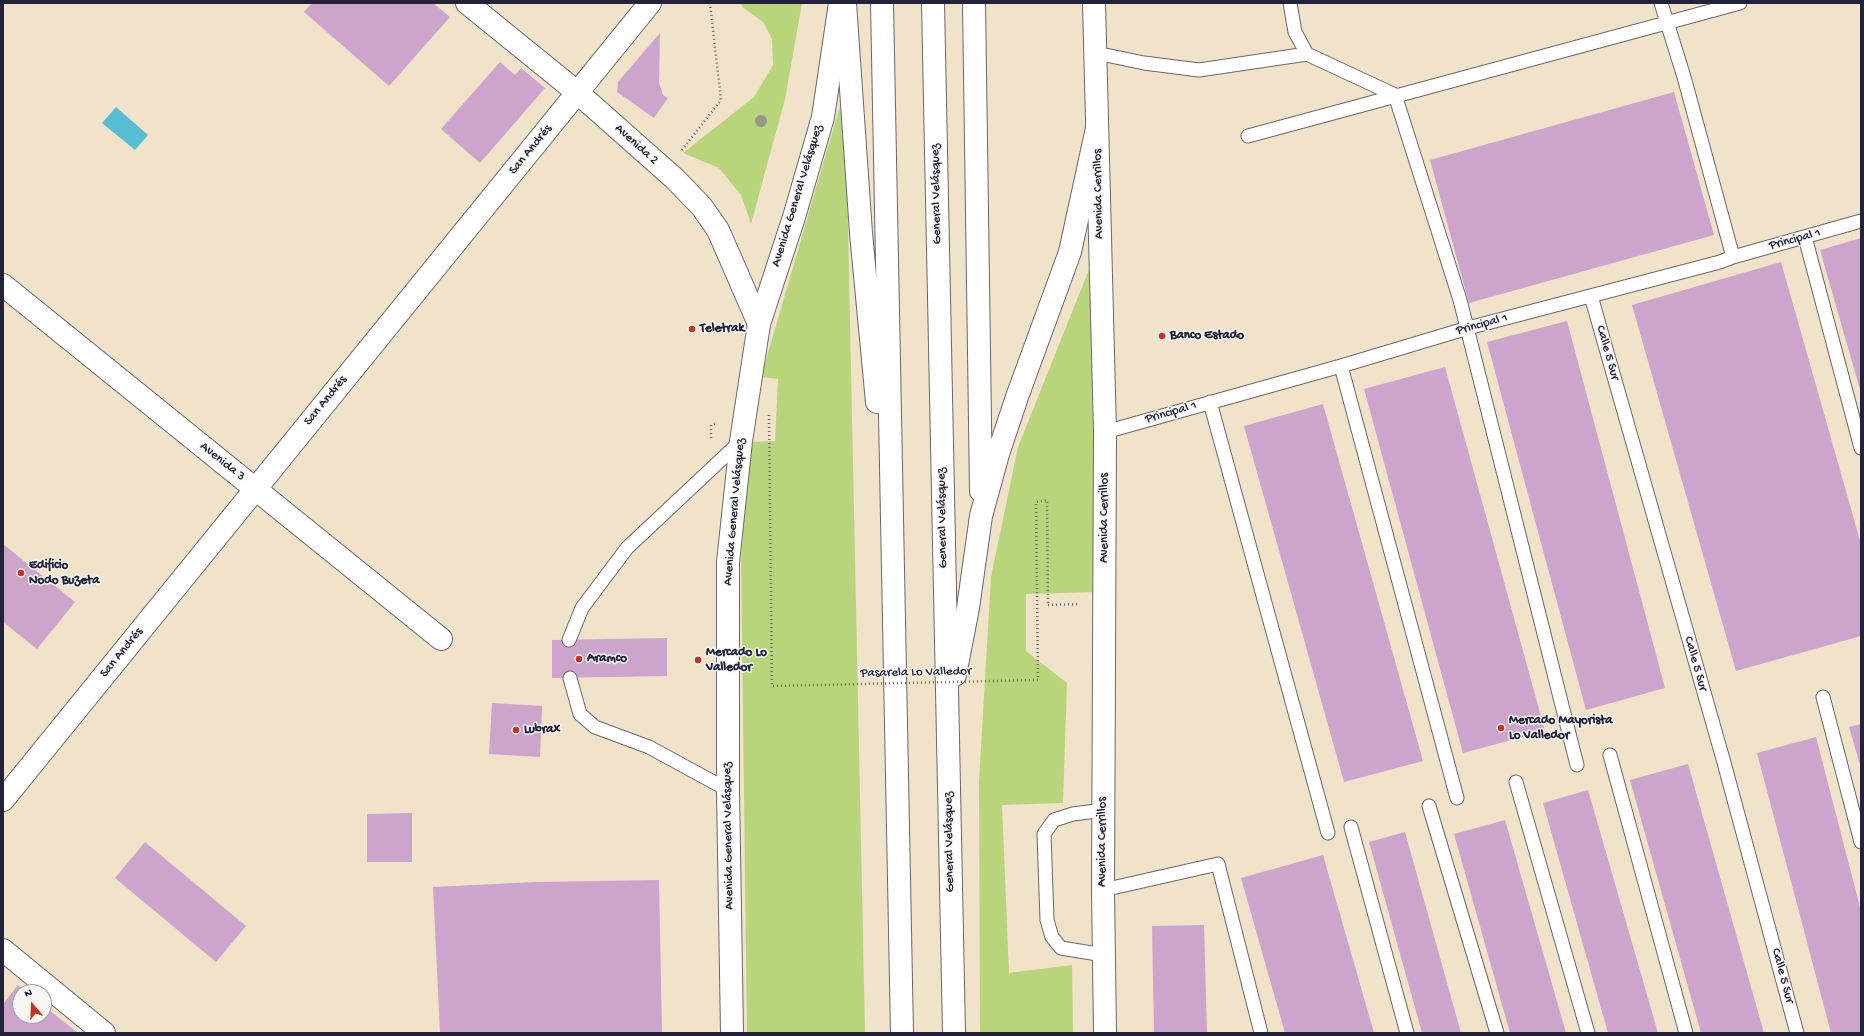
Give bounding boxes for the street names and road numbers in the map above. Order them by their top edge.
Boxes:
street label: Avenida 2 [611,121,661,169]
street label: San Andrés [506,122,556,178]
street label: Avenida General Velásquez [769,123,827,269]
street label: General Velásquez [928,144,946,244]
street label: Avenida Cerrillos [1090,149,1108,239]
street label: Principal 1 [1767,226,1823,254]
street label: Principal 1 [1454,311,1510,339]
street label: Calle 5 Sur [1592,324,1622,382]
street label: San Andrés [301,373,351,429]
street label: Principal 1 [1143,398,1199,428]
street label: Avenida General Velásquez [721,438,749,586]
street label: Avenida 3 [196,439,248,485]
street label: General Velásquez [934,468,952,568]
street label: Avenida Cerrillos [1097,473,1113,563]
street label: San Andrés [97,625,147,681]
street label: Calle 5 Sur [1680,635,1710,693]
street label: Pasarela Lo Valledor [860,664,972,682]
street label: Avenida General Velásquez [720,762,738,910]
street label: General Velásquez [941,792,959,892]
street label: Avenida Cerrillos [1095,797,1111,887]
street label: Calle 5 Sur [1767,947,1797,1005]

